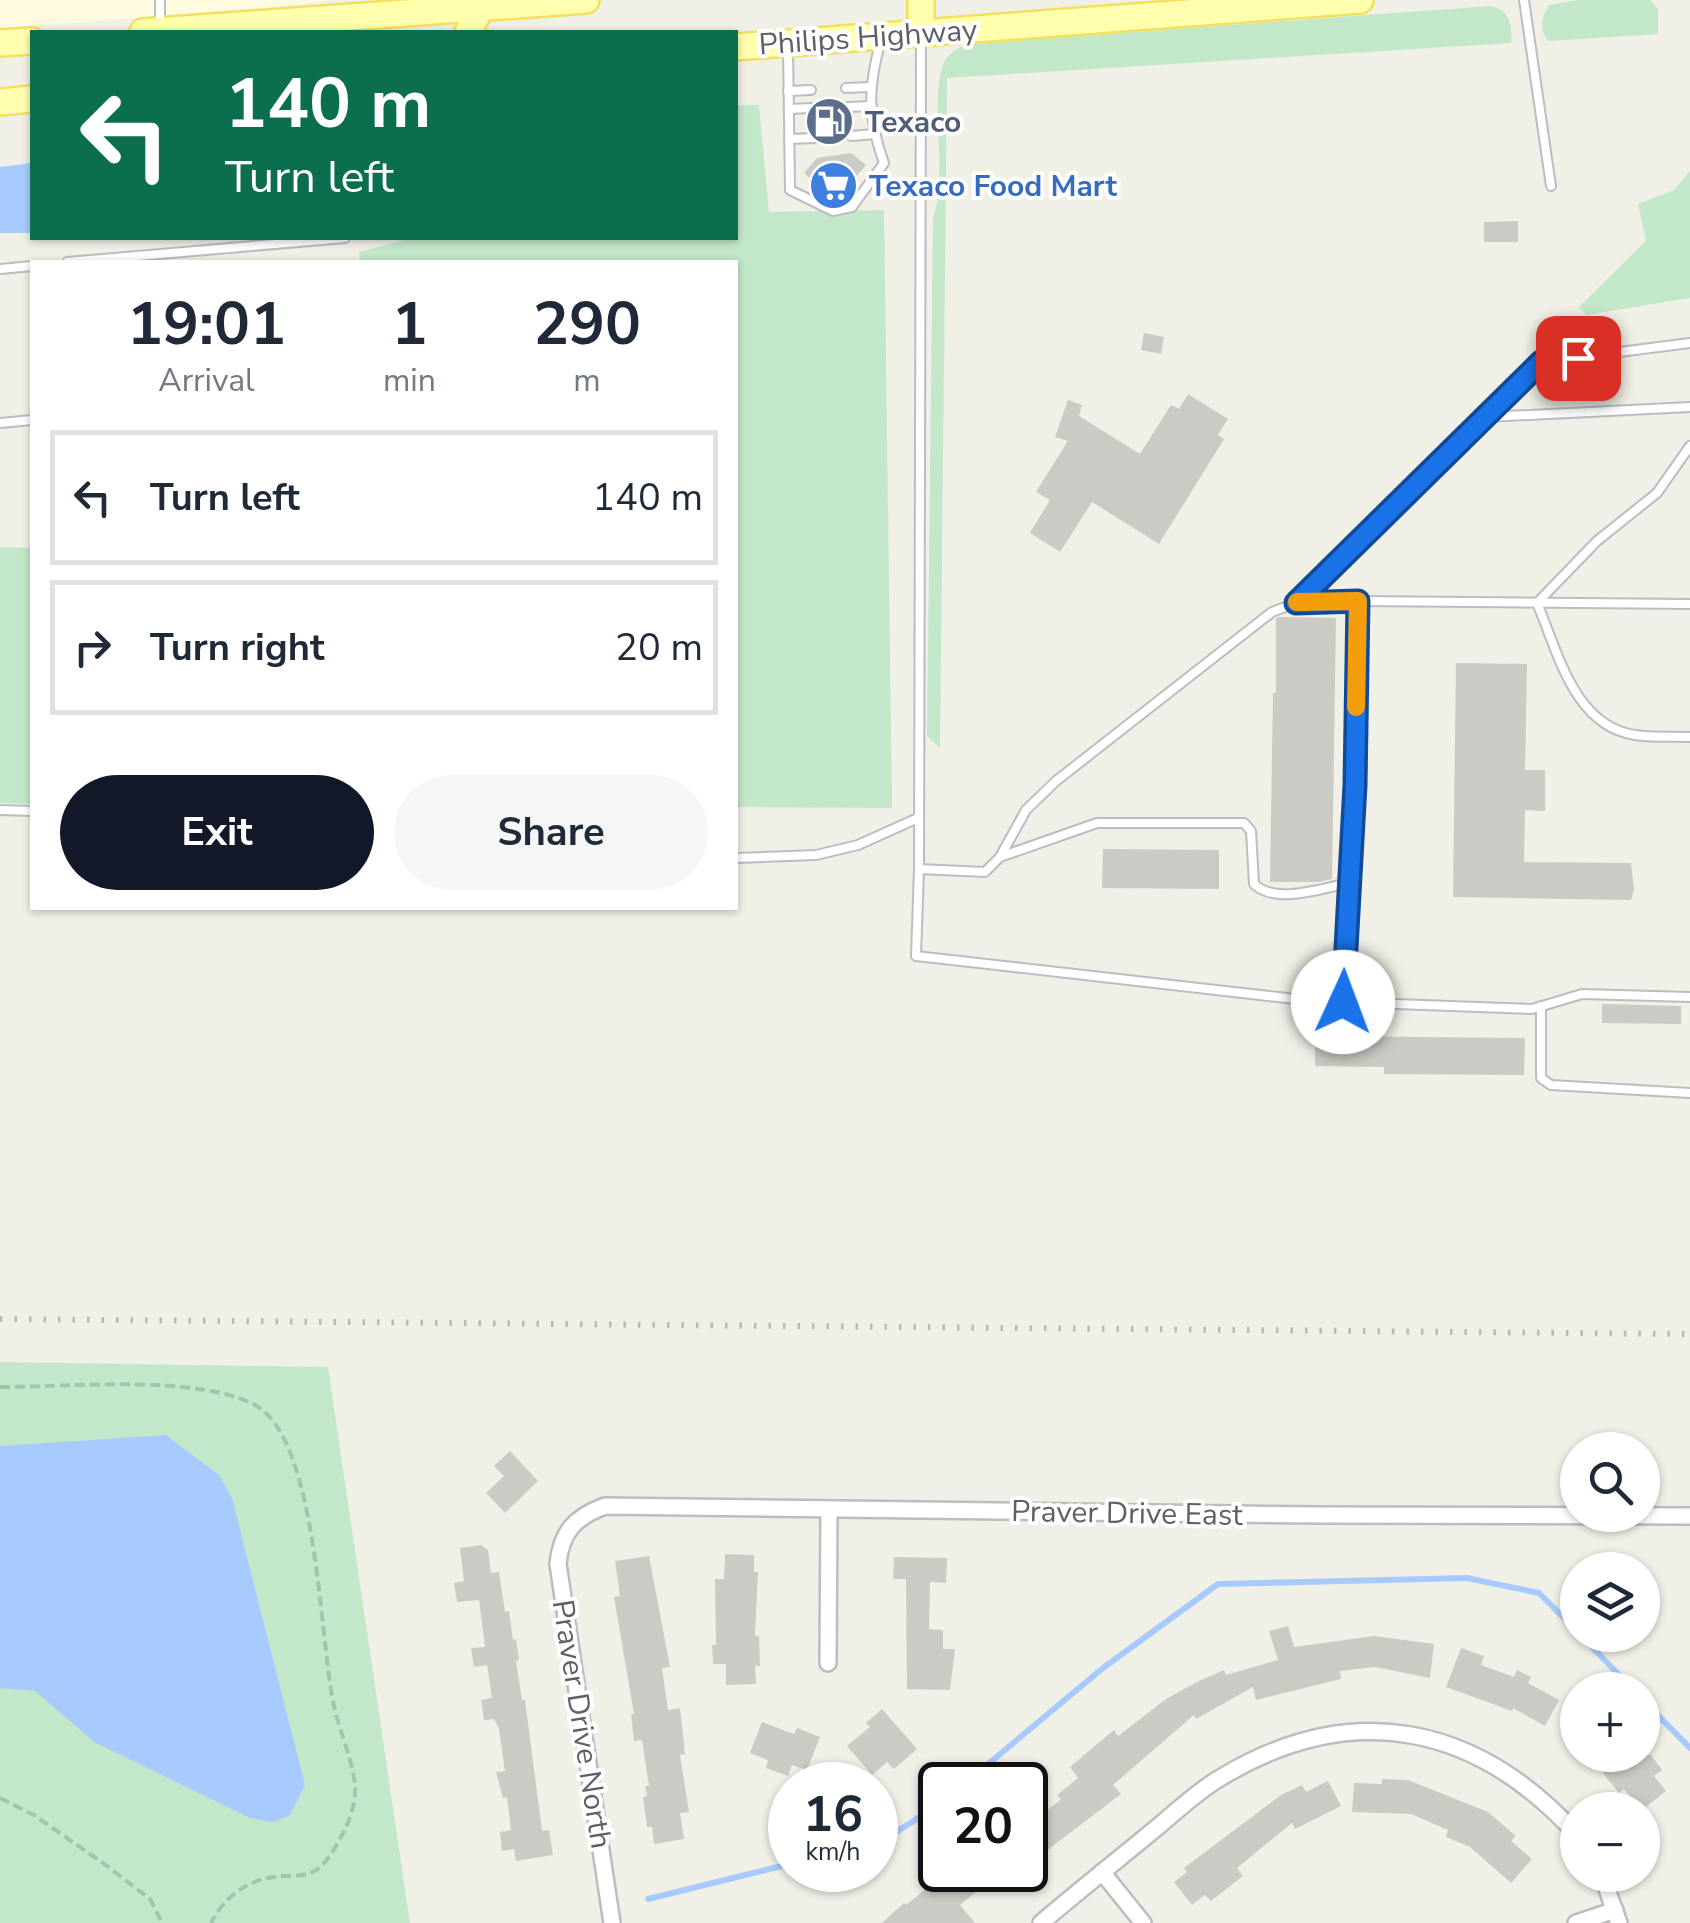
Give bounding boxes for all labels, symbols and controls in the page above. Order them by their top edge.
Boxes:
street label: Philips Highway [757,9,979,66]
text: 140 m [225,56,431,152]
icon: left [60,70,190,200]
fuel station icon: Texaco [804,96,856,148]
place label: Texaco [865,102,961,143]
text: Turn left [225,147,394,208]
supermarket icon: Texaco Food Mart [808,160,860,212]
place label: Texaco Food Mart [869,166,1117,207]
text: 19:01 [127,283,286,365]
text: 1 [391,283,427,365]
text: 290 [533,283,641,365]
pin [1536,316,1621,401]
icon: arrive [1551,331,1606,386]
text: Arrival [158,359,255,402]
text: min [383,359,436,402]
text: m [573,359,601,402]
icon: left [65,470,120,525]
text: Turn left [150,472,300,523]
text: 140 m [592,472,703,523]
icon: right [65,620,120,675]
text: Turn right [150,622,325,673]
text: 20 m [615,622,703,673]
button: Exit [60,775,374,890]
button: Share [394,775,708,890]
position arrow [1291,950,1395,1054]
map controls [1560,1432,1660,1892]
button: search [1560,1432,1660,1532]
street label: Praver Drive East [1011,1491,1244,1536]
button: layers [1560,1552,1660,1652]
street label: Praver Drive North [542,1597,621,1851]
button: + [1560,1672,1660,1772]
speed limit sign: 20 [918,1762,1048,1892]
text: 16 [803,1780,863,1849]
button: − [1560,1792,1660,1892]
text: km/h [805,1835,861,1869]

